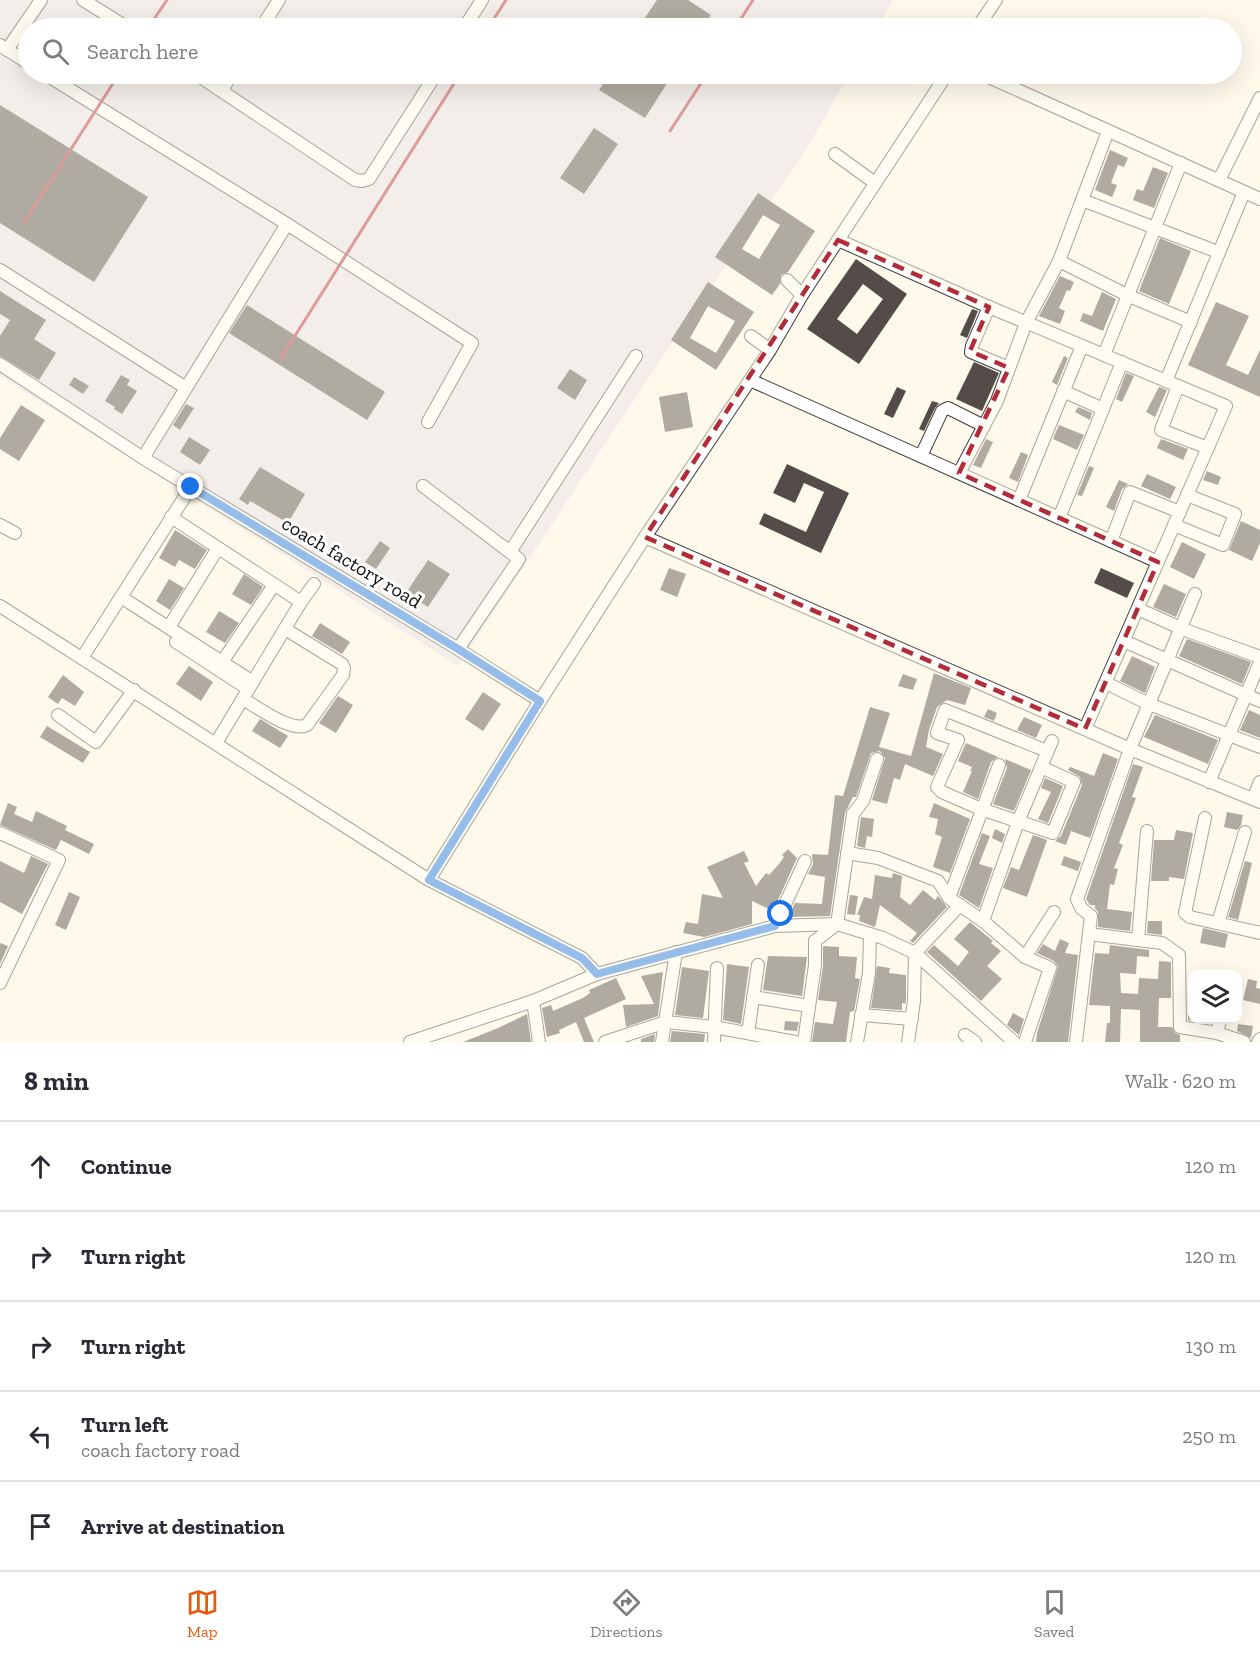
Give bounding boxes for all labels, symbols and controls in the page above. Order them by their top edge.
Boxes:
search box [18,18,1242,84]
icon: search [39,35,72,68]
text: Search here [87,38,198,65]
route end [177,473,203,499]
street label: coach factory road [278,511,426,613]
route start [767,900,793,926]
map controls [1188,970,1242,1024]
button: layers [1188,970,1242,1024]
text: 8 min [24,1065,89,1097]
text: Walk · 620 m [1125,1069,1236,1093]
icon: ahead [24,1150,57,1183]
text: Continue [81,1153,172,1180]
text: 120 m [1185,1154,1236,1178]
icon: right [24,1240,57,1273]
text: Turn right [81,1243,185,1270]
text: 120 m [1185,1244,1236,1268]
icon: right [24,1330,57,1363]
text: Turn right [81,1333,185,1360]
text: 130 m [1185,1334,1236,1358]
text: Turn left [81,1411,168,1438]
icon: left [24,1420,57,1453]
text: 250 m [1182,1424,1236,1448]
text: coach factory road [81,1438,240,1462]
icon: arrive [24,1510,57,1543]
text: Arrive at destination [81,1513,284,1540]
tab: Map [186,1586,219,1641]
tab: Directions [590,1586,663,1641]
tab: Saved [1034,1586,1074,1641]

